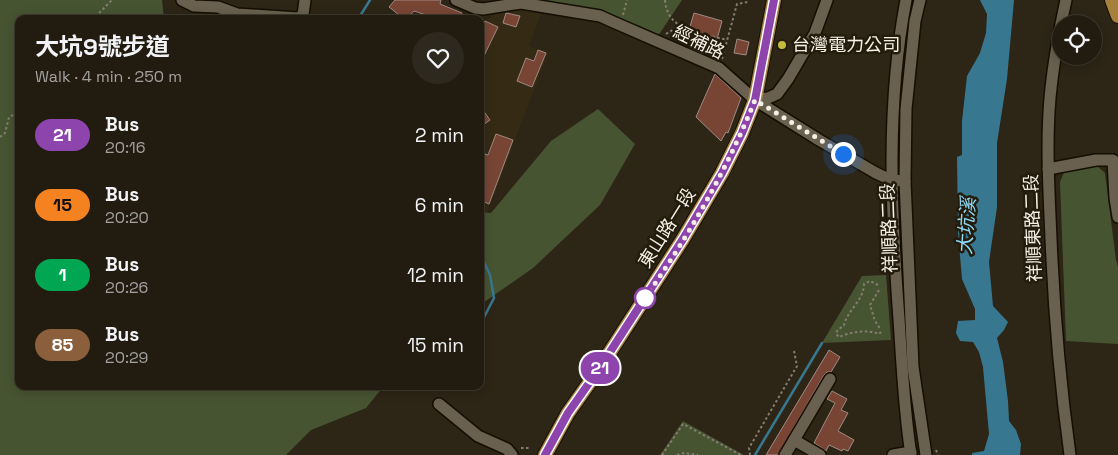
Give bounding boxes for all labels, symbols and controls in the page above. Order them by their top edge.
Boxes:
map controls [1052,15,1102,65]
button: locate [1052,15,1102,65]
street label: 經補路 [670,19,729,64]
text: 大坑9號步道 [35,31,170,62]
button: heart [412,32,464,84]
place label: 台灣電力公司 [792,33,900,56]
marker: 台灣電力公司 [776,39,788,51]
text: Walk · 4 min · 250 m [35,66,182,87]
text: Bus [105,112,139,137]
text: 21 [53,123,72,146]
text: 2 min [415,123,464,148]
text: 20:16 [105,137,145,158]
your location [831,142,856,167]
street label: 祥順東路二段 [1019,174,1046,282]
text: Bus [105,182,139,207]
street label: 東山路一段 [633,183,700,272]
street label: 祥順路二段 [875,183,902,273]
text: 15 [53,193,72,216]
text: 6 min [415,193,464,218]
water label: 大坑溪 [952,194,981,255]
text: 20:20 [105,207,149,228]
text: Bus [105,252,139,277]
text: 1 [58,263,67,286]
text: 12 min [407,263,464,288]
text: 20:26 [105,277,148,298]
unlabelled marker [634,287,656,309]
text: Bus [105,322,139,347]
text: 85 [52,333,73,356]
text: 15 min [407,333,464,358]
text: 20:29 [105,347,148,368]
line badge: 21 [578,352,622,384]
text: 21 [591,356,609,379]

